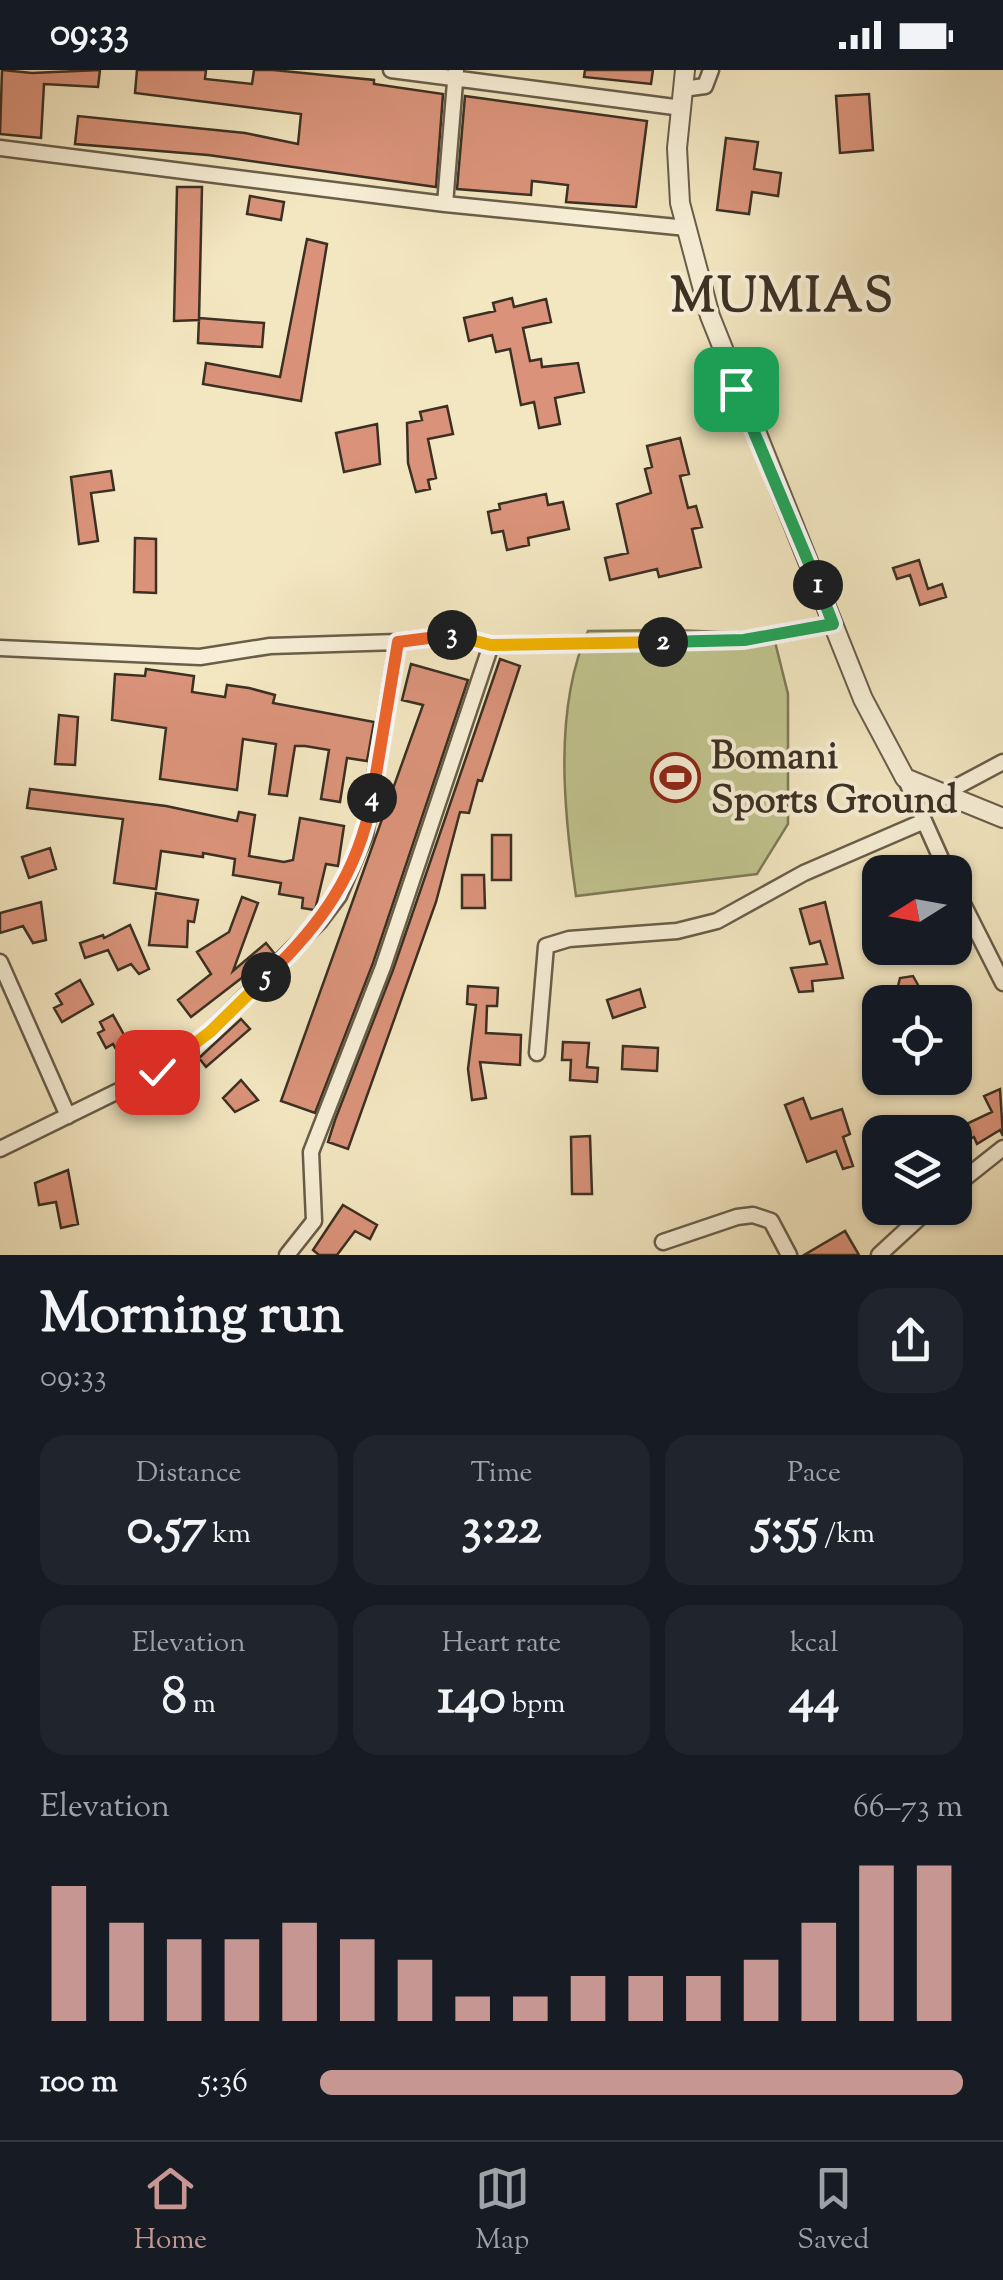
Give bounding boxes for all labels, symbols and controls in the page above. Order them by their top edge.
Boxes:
text: 09:33 [50,8,129,62]
district label: MUMIAS [671,265,895,334]
pin [694,347,779,432]
icon: arrive [709,362,764,417]
pin: 1 [793,560,843,610]
text: 1 [813,565,823,605]
pin: 3 [427,610,477,660]
text: 3 [446,615,458,655]
pin: 2 [638,617,688,667]
text: 2 [656,622,670,662]
place label: Bomani Sports Ground [711,732,958,830]
sports icon: Bomani Sports Ground [650,751,702,803]
pin: 4 [347,773,397,823]
text: 4 [365,778,379,818]
north arrow [862,855,972,965]
map controls [862,855,972,1225]
pin: 5 [241,952,291,1002]
text: 5 [261,957,271,997]
button: locate [862,985,972,1095]
pin [115,1030,200,1115]
icon: check [130,1045,185,1100]
button: layers [862,1115,972,1225]
text: Morning run [40,1278,344,1357]
button: share [858,1288,963,1393]
text: 09:33 [40,1355,107,1401]
text: Distance [136,1454,242,1494]
text: Time [470,1454,533,1494]
text: Pace [787,1454,841,1494]
text: 0.57 [127,1494,207,1566]
text: 3:22 [461,1494,541,1566]
text: 5:55 [753,1494,818,1566]
text: km [207,1515,251,1555]
text: /km [818,1515,875,1555]
text: Elevation [132,1624,246,1664]
text: Heart rate [442,1624,561,1664]
text: kcal [790,1624,838,1664]
text: 8 [162,1664,187,1736]
text: 140 [438,1664,506,1736]
text: 44 [789,1664,839,1736]
text: m [187,1685,216,1725]
text: bpm [506,1685,565,1725]
text: Elevation [40,1785,170,1831]
text: 66–73 m [853,1785,963,1831]
text: 100 m [40,2060,118,2106]
text: 5:36 [200,2060,248,2106]
tab: Home [134,2161,207,2261]
tab: Map [475,2161,530,2261]
tab: Saved [797,2161,869,2261]

